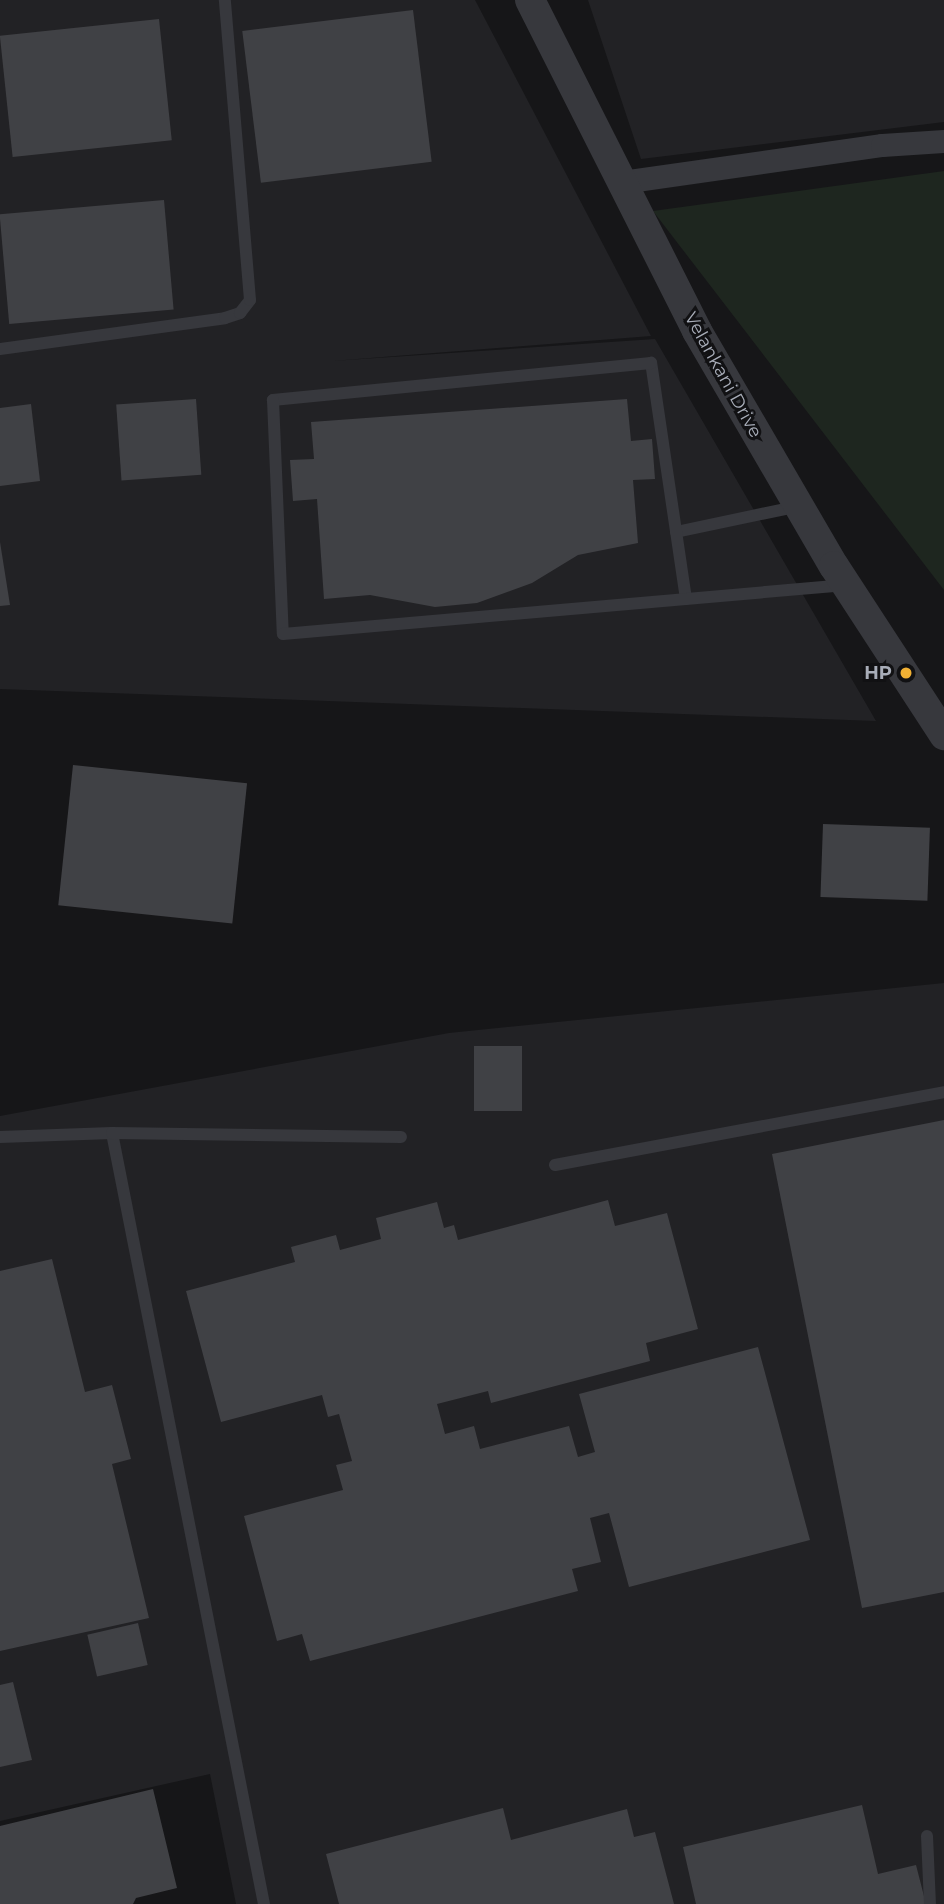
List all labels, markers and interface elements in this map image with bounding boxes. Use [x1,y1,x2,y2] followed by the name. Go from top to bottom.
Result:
[680,308,766,442] street label: Velankani Drive
[864,662,892,684] place label: HP
[898,665,914,681] marker: HP

